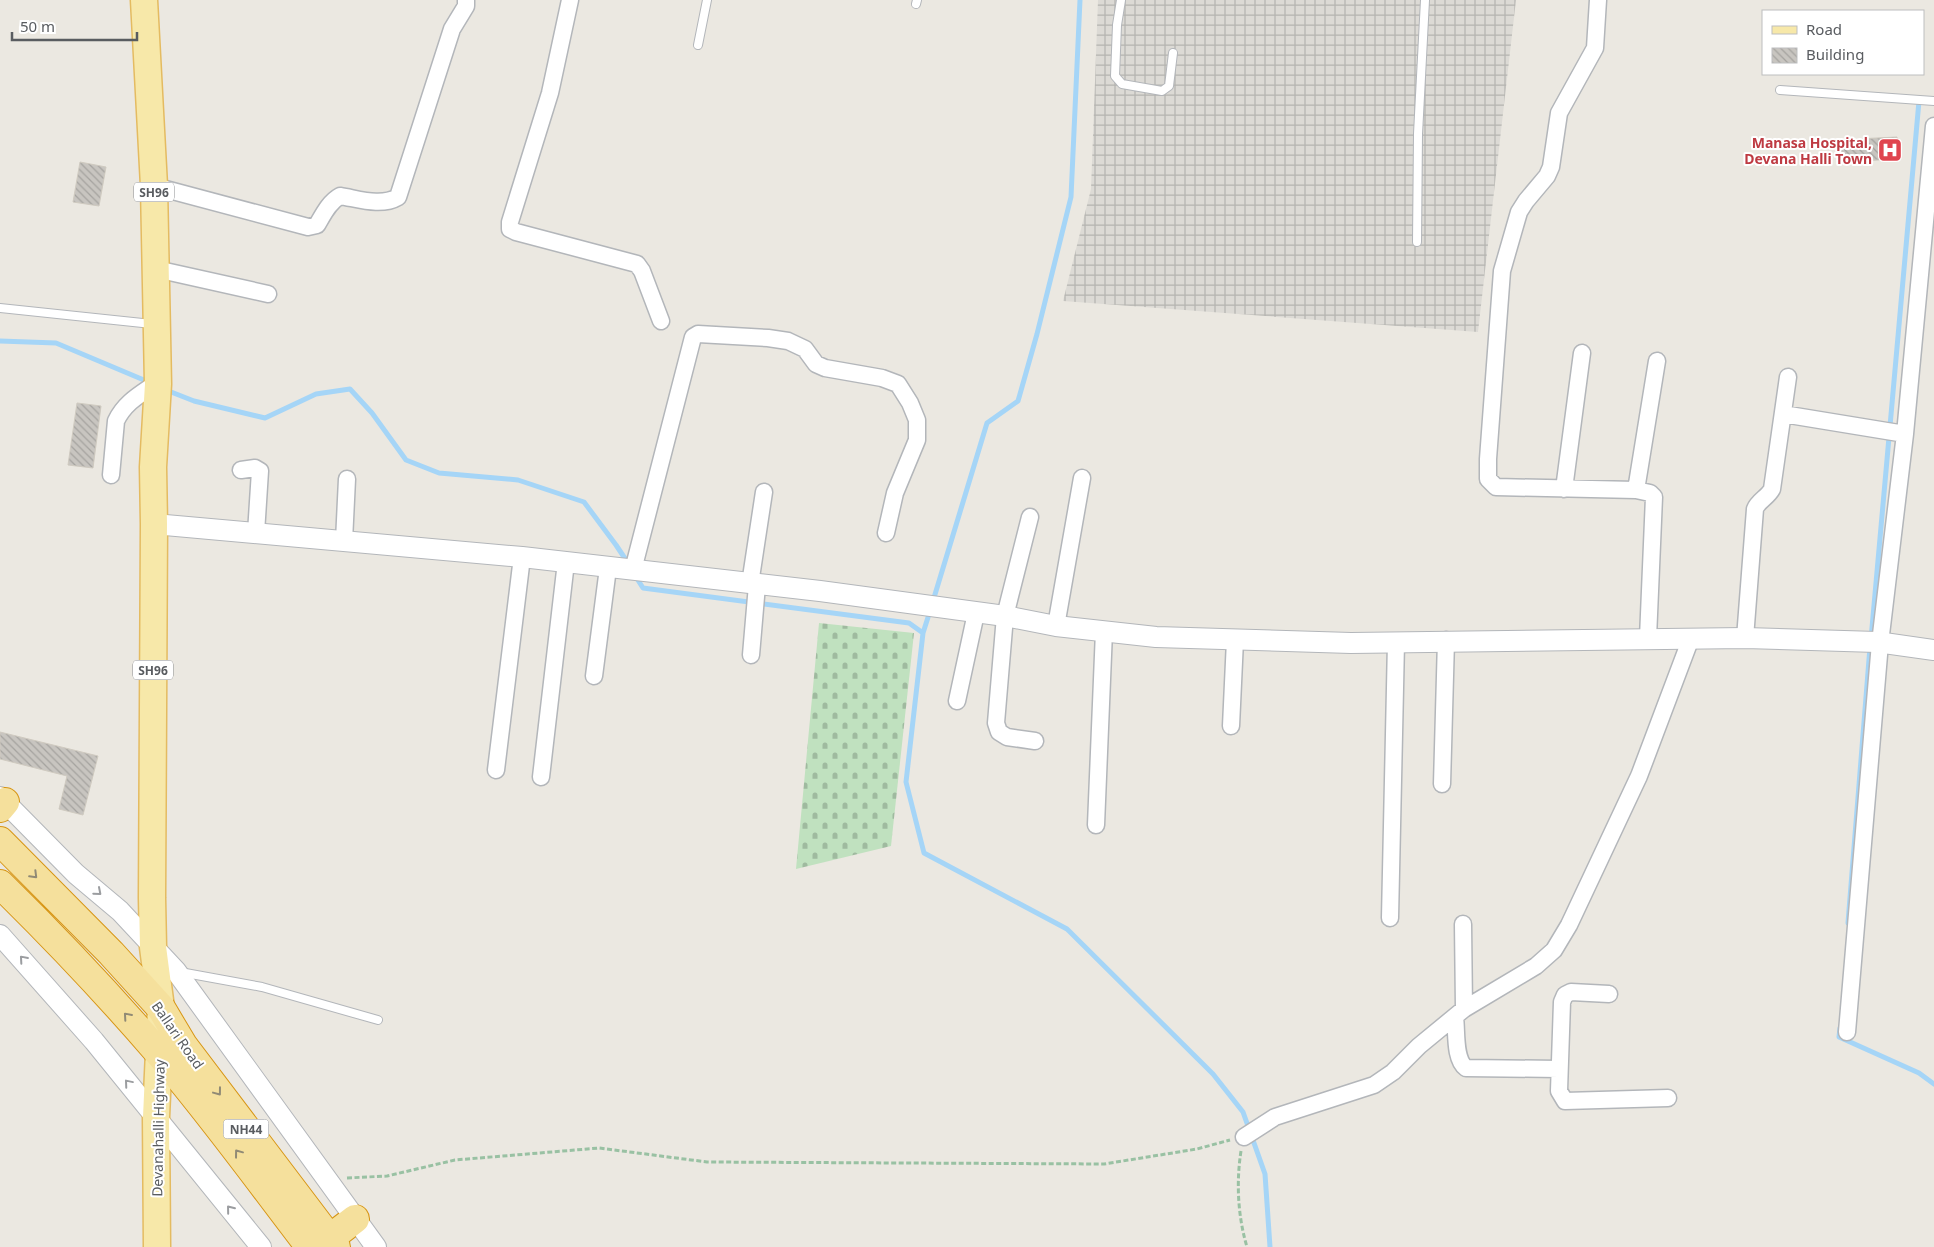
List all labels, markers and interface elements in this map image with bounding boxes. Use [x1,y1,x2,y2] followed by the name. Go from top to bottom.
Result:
[12,10,138,42] scale bar
[1762,10,1924,75] legend
[20,16,55,36] text: 50 m
[1806,19,1842,39] text: Road
[1806,44,1864,64] text: Building
[1744,133,1872,168] place label: Manasa Hospital, Devana Halli Town
[1877,137,1903,163] hospital icon: Manasa Hospital, Devana Halli Town
[134,182,174,202] road number: SH96
[133,660,173,680] road number: SH96
[29,869,38,878] one-way arrow
[92,887,101,896] one-way arrow
[20,956,28,965] one-way arrow
[148,997,208,1073] street label: Ballari Road
[123,1013,132,1022] one-way arrow
[147,1058,169,1197] street label: Devanahalli Highway
[125,1079,134,1088] one-way arrow
[212,1086,221,1096] one-way arrow
[224,1120,268,1138] road number: NH44
[234,1149,243,1158] one-way arrow
[228,1206,236,1215] one-way arrow

